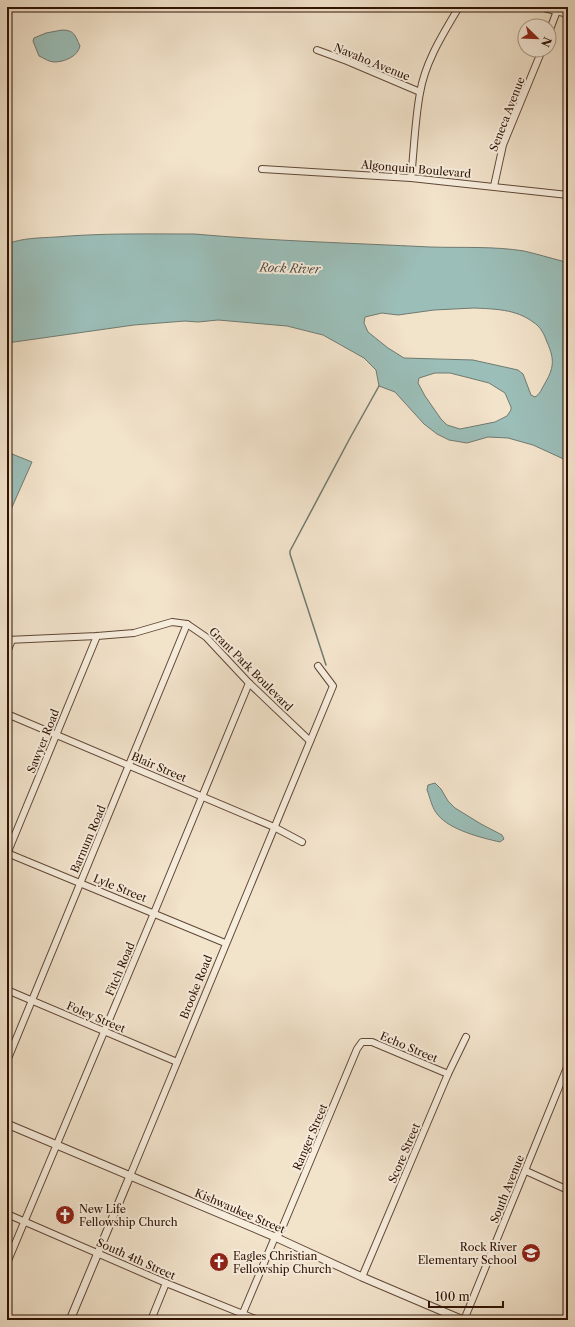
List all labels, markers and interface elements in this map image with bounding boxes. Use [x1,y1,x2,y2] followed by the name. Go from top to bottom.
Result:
[517,18,557,58] north arrow
[538,35,555,49] text: N
[332,40,412,84] street label: Navaho Avenue
[486,75,528,153] street label: Seneca Avenue
[359,157,472,181] street label: Algonquin Boulevard
[258,259,322,277] water label: Rock River
[206,624,296,714] street label: Grant Park Boulevard
[24,707,62,775] street label: Sawyer Road
[129,749,189,785] street label: Blair Street
[67,803,109,875] street label: Barnum Road
[91,871,149,905] street label: Lyle Street
[102,940,138,998] street label: Fitch Road
[177,953,215,1021] street label: Brooke Road
[64,998,128,1036] street label: Foley Street
[378,1029,440,1065] street label: Echo Street
[290,1101,330,1172] street label: Ranger Street
[385,1121,423,1185] street label: Score Street
[487,1153,527,1225] street label: South Avenue
[193,1186,287,1236] street label: Kishwaukee Street
[79,1202,178,1229] place label: New Life Fellowship Church
[54,1204,76,1226] church icon: New Life Fellowship Church
[94,1235,178,1283] street label: South 4th Street
[418,1240,518,1267] place label: Rock River Elementary School
[520,1242,542,1264] school or university icon: Rock River Elementary School
[233,1249,332,1276] place label: Eagles Christian Fellowship Church
[208,1251,230,1273] church icon: Eagles Christian Fellowship Church
[429,1283,503,1309] scale bar
[435,1289,470,1304] text: 100 m

